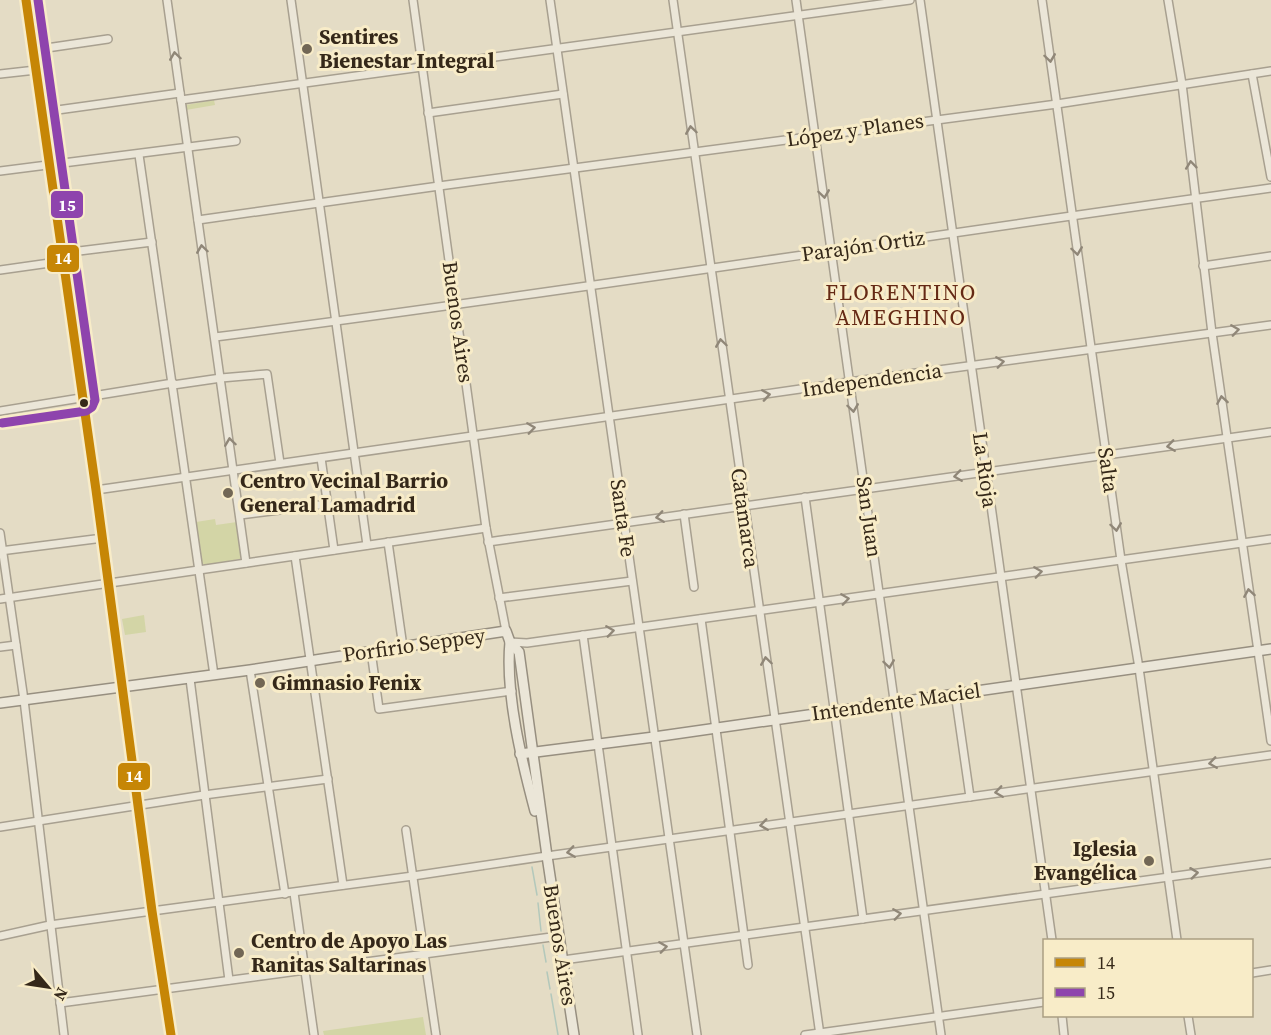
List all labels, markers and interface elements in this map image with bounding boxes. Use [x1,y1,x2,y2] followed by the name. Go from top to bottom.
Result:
[319,22,495,75] place label: Sentires Bienestar Integral
[300,42,314,56] marker: Sentires Bienestar Integral
[169,51,181,61] one-way arrow
[1044,53,1056,63] one-way arrow
[784,106,926,153] street label: López y Planes
[685,125,698,134] one-way arrow
[1185,161,1198,170] one-way arrow
[50,190,84,219] line badge: 15
[817,190,829,199] one-way arrow
[58,194,76,216] text: 15
[799,222,927,268] street label: Parajón Ortiz
[46,244,80,273] line badge: 14
[197,244,209,254] one-way arrow
[1071,246,1083,256] one-way arrow
[54,247,72,269] text: 14
[436,259,481,385] street label: Buenos Aires
[825,277,977,332] district label: FLORENTINO AMEGHINO
[1231,324,1240,336] one-way arrow
[715,339,727,348] one-way arrow
[800,355,944,404] street label: Independencia
[996,356,1005,368] one-way arrow
[761,389,770,401] one-way arrow
[1217,396,1229,405] one-way arrow
[78,397,90,409] unlabelled marker
[846,404,858,413] one-way arrow
[526,423,536,435] one-way arrow
[966,430,1005,510] street label: La Rioja
[225,438,237,447] one-way arrow
[1167,439,1176,452] one-way arrow
[1091,446,1126,495] street label: Salta
[240,466,448,519] place label: Centro Vecinal Barrio General Lamadrid
[724,466,767,570] street label: Catamarca
[953,469,962,481] one-way arrow
[849,474,890,560] street label: San Juan
[604,477,643,559] street label: Santa Fe
[221,486,235,500] marker: Centro Vecinal Barrio General Lamadrid
[656,511,665,523] one-way arrow
[1110,523,1122,532] one-way arrow
[1033,566,1042,578] one-way arrow
[1244,589,1256,598] one-way arrow
[840,593,849,605] one-way arrow
[341,620,487,669] street label: Porfirio Seppey
[605,626,615,638] one-way arrow
[760,657,772,666] one-way arrow
[883,659,895,668] one-way arrow
[272,668,422,697] place label: Gimnasio Fenix
[809,675,983,728] street label: Intendente Maciel
[253,676,267,690] marker: Gimnasio Fenix
[1208,756,1218,768] one-way arrow
[117,762,151,791] line badge: 14
[125,765,143,787] text: 14
[995,786,1004,798] one-way arrow
[760,819,769,831] one-way arrow
[1034,834,1138,887] place label: Iglesia Evangélica
[567,846,576,858] one-way arrow
[1142,854,1156,868] marker: Iglesia Evangélica
[1190,867,1199,879] one-way arrow
[537,882,584,1008] street label: Buenos Aires
[893,908,902,921] one-way arrow
[251,926,448,979] place label: Centro de Apoyo Las Ranitas Saltarinas
[1043,939,1253,1017] legend
[658,942,667,954] one-way arrow
[232,946,246,960] marker: Centro de Apoyo Las Ranitas Saltarinas
[1097,950,1115,975] text: 14
[18,957,78,1017] north arrow
[1097,980,1115,1005] text: 15
[49,984,74,1005] text: N

